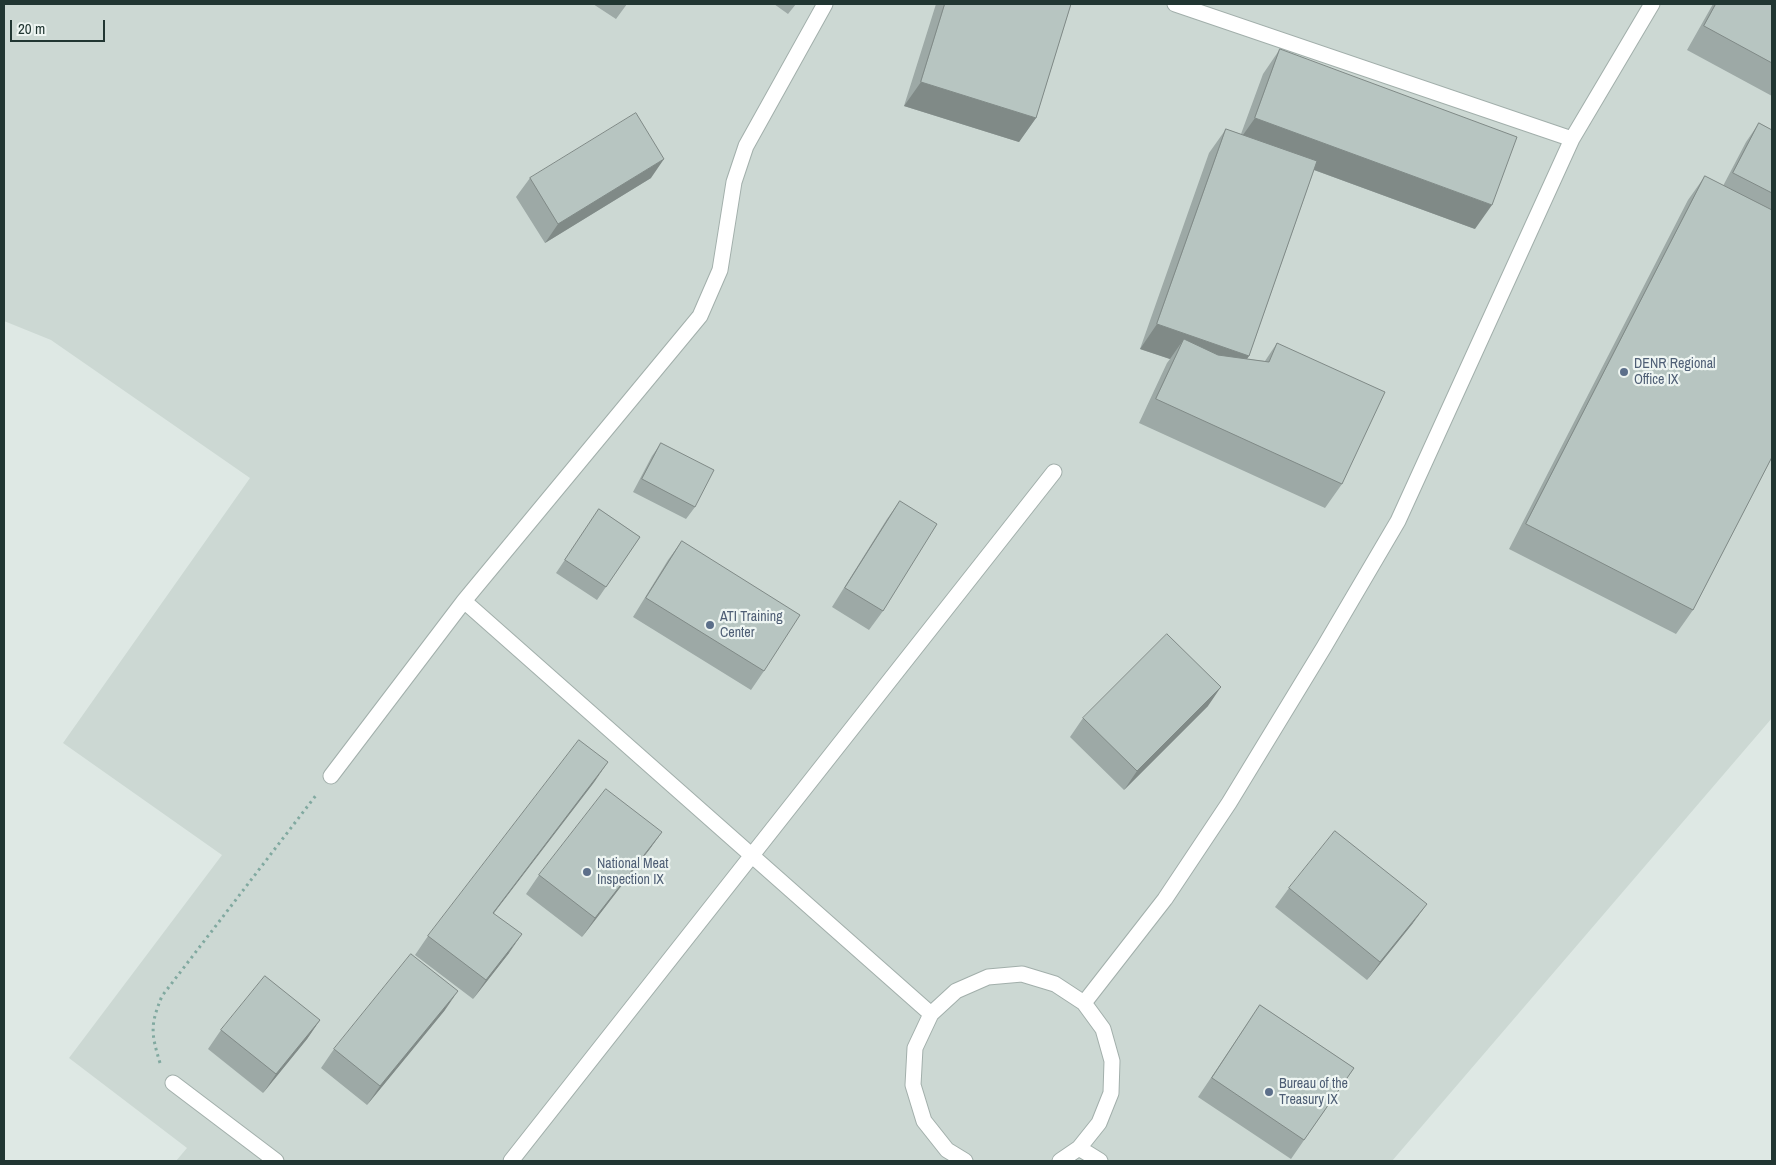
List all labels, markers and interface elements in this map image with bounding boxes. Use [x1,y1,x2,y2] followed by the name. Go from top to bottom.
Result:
[12,10,108,42] scale bar
[18,18,45,39] text: 20 m
[1634,356,1716,388] place label: DENR Regional Office IX
[1618,366,1630,378] marker: DENR Regional Office IX
[720,609,783,642] place label: ATI Training Center
[704,619,716,631] marker: ATI Training Center
[597,856,668,889] place label: National Meat Inspection IX
[581,866,593,878] marker: National Meat Inspection IX
[1279,1076,1348,1108] place label: Bureau of the Treasury IX
[1263,1086,1275,1098] marker: Bureau of the Treasury IX

